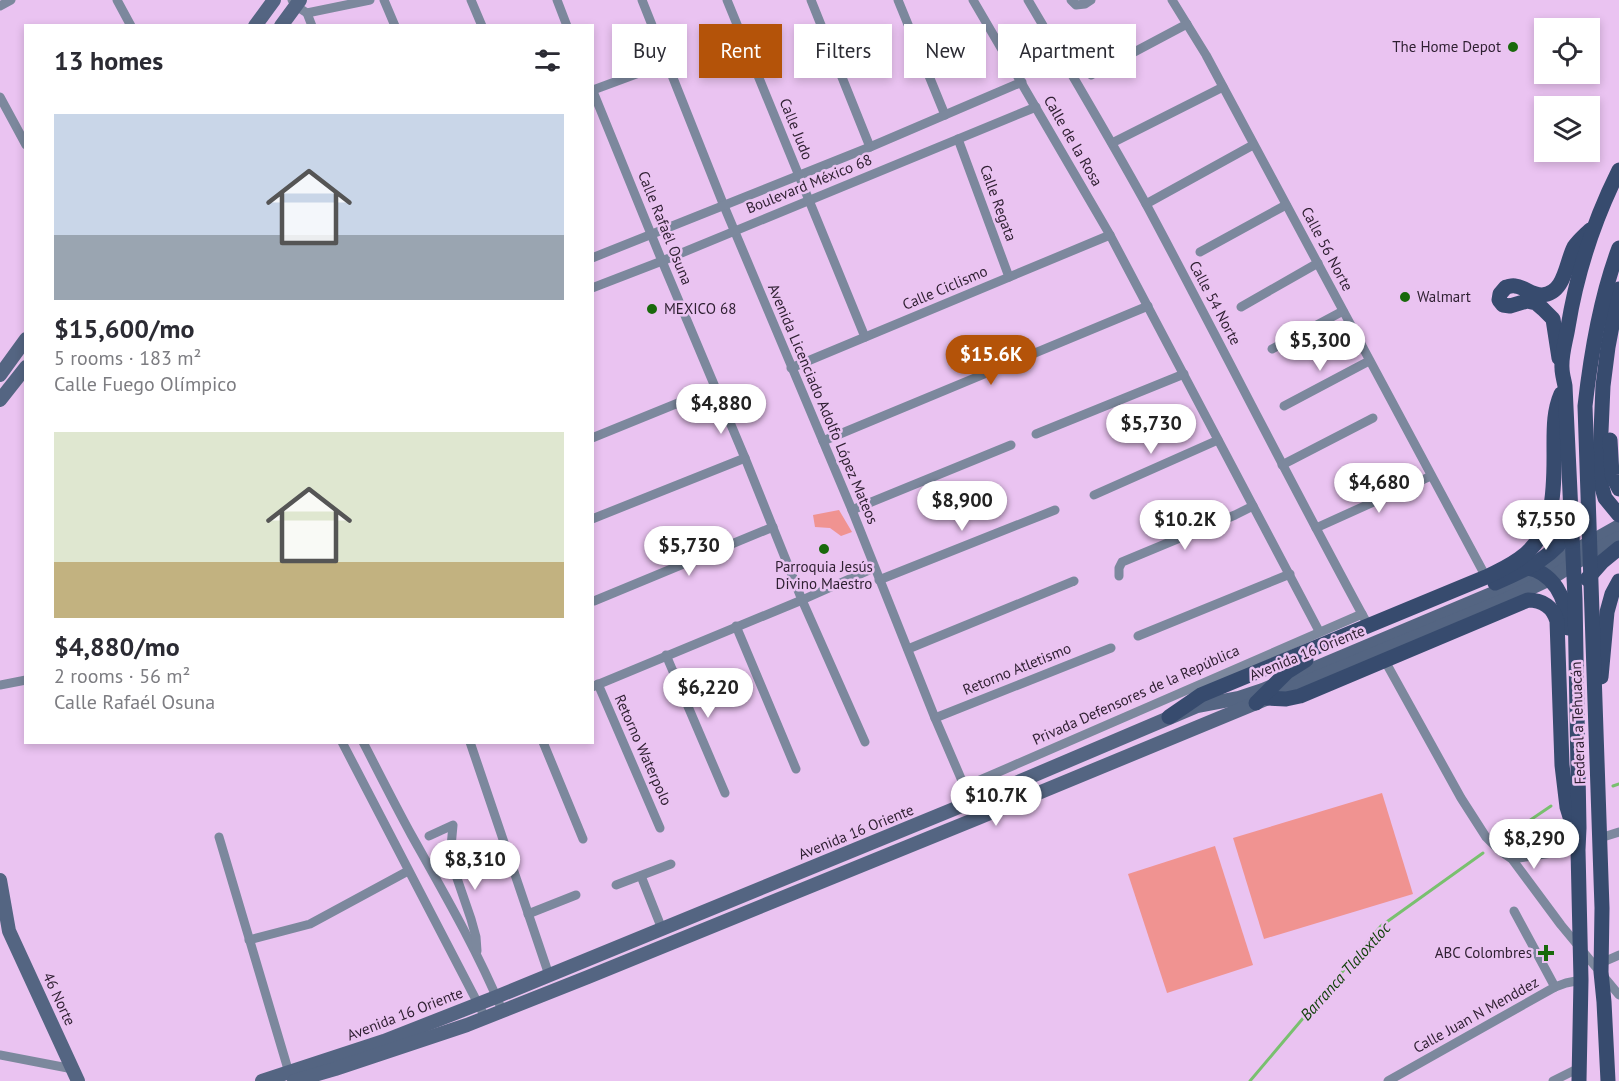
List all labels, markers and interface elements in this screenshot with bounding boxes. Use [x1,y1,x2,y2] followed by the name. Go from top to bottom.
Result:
[1534,18,1600,162] map controls
[1534,18,1600,84] button: locate
[612,24,687,78] chip: Buy
[699,24,782,78] chip: Rent
[794,24,892,78] chip: Filters
[904,24,986,78] chip: New
[998,24,1136,78] chip: Apartment
[1392,37,1501,56] place label: The Home Depot
[1506,40,1520,54] marker: The Home Depot
[54,44,163,77] text: 13 homes
[531,44,564,77] icon: filters
[1040,92,1107,190] street label: Calle de la Rosa
[776,95,817,162] street label: Calle Judo
[1534,96,1600,162] button: layers
[743,150,875,217] street label: Boulevard México 68
[255,153,363,261] icon: home
[976,162,1021,244] street label: Calle Regata
[634,168,697,287] street label: Calle Rafaél Osuna
[1297,203,1358,294] street label: Calle 56 Norte
[1185,257,1246,348] street label: Calle 54 Norte
[899,261,990,314] street label: Calle Ciclismo
[764,281,883,527] street label: Avenida Licenciado Adolfo López Mateos
[1417,287,1471,306] place label: Walmart
[1398,290,1412,304] marker: Walmart
[664,299,736,318] place label: MEXICO 68
[645,302,659,316] marker: MEXICO 68
[54,312,195,345] text: $15,600/mo
[1271,321,1369,372] pin: $5,300
[1289,327,1351,353] text: $5,300
[942,335,1040,386] pin: $15.6K
[960,341,1022,367] text: $15.6K
[54,345,201,371] text: 5 rooms · 183 m²
[54,371,237,397] text: Calle Fuego Olímpico
[672,384,770,435] pin: $4,880
[690,390,752,416] text: $4,880
[1102,404,1200,455] pin: $5,730
[1120,410,1182,436] text: $5,730
[1330,463,1428,514] pin: $4,680
[1348,469,1410,495] text: $4,680
[255,471,363,579] icon: home
[913,481,1011,532] pin: $8,900
[931,487,993,513] text: $8,900
[1136,500,1234,551] pin: $10.2K
[1497,500,1595,551] pin: $7,550
[1154,506,1216,532] text: $10.2K
[1516,506,1576,532] text: $7,550
[640,526,738,577] pin: $5,730
[658,532,720,558] text: $5,730
[817,542,831,556] marker: Parroquia Jesús Divino Maestro
[775,557,873,593] place label: Parroquia Jesús Divino Maestro
[1246,621,1367,684] street label: Avenida 16 Oriente
[54,630,180,663] text: $4,880/mo
[960,638,1074,699] street label: Retorno Atletismo
[1029,640,1242,749] street label: Privada Defensores de la República
[1566,661,1589,785] street label: Federal a Tehuacán
[54,663,190,689] text: 2 rooms · 56 m²
[659,668,757,719] pin: $6,220
[677,674,739,700] text: $6,220
[54,689,215,715] text: Calle Rafaél Osuna
[611,691,676,808] street label: Retorno Waterpolo
[947,776,1045,827] pin: $10.7K
[965,782,1027,808] text: $10.7K
[795,800,916,863] street label: Avenida 16 Oriente
[1485,819,1583,870] pin: $8,290
[1503,825,1565,851] text: $8,290
[426,840,524,891] pin: $8,310
[444,846,506,872] text: $8,310
[1296,918,1395,1024] water label: Barranca Tlaloxtloc
[1435,943,1532,962] place label: ABC Colombres
[1537,944,1555,962] marker: ABC Colombres
[39,969,80,1028] street label: 46 Norte
[1410,972,1542,1057] street label: Calle Juan N Menddez
[344,983,466,1044] street label: Avenida 16 Oriente

